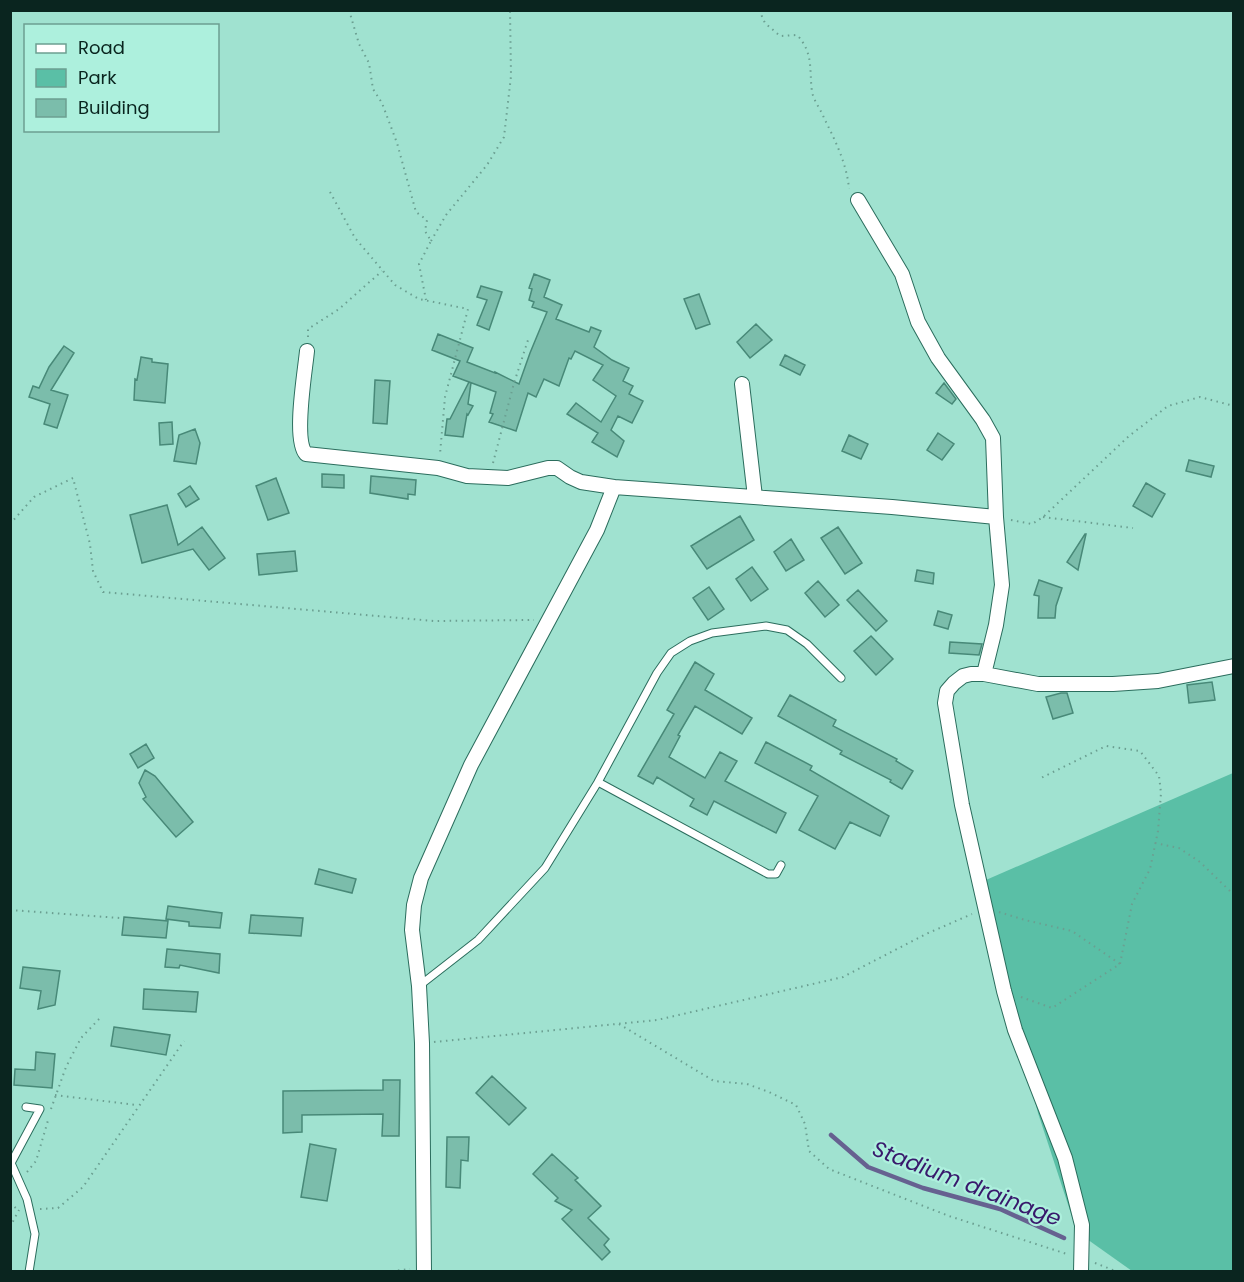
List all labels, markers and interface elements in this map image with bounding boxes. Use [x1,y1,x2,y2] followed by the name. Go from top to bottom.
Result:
[24,24,219,132] legend
[78,35,125,60] text: Road
[78,65,117,90] text: Park
[78,95,150,120] text: Building
[868,1133,1066,1234] water label: Stadium drainage

